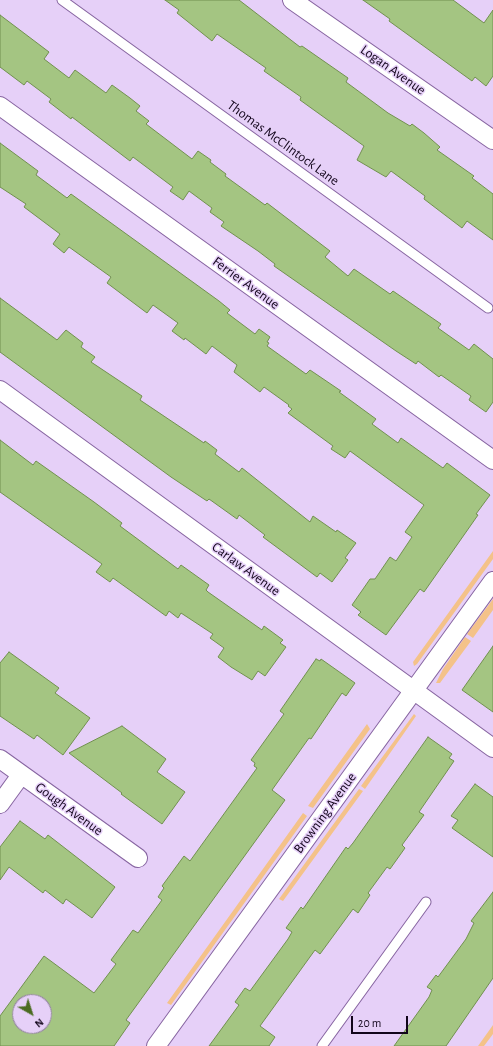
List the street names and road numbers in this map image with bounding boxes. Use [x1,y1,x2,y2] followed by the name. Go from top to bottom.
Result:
[357,41,429,99] street label: Logan Avenue
[224,97,342,189] street label: Thomas McClintock Lane
[209,253,283,313] street label: Ferrier Avenue
[209,539,283,599] street label: Carlaw Avenue
[290,769,360,857] street label: Browning Avenue
[32,779,106,839] street label: Gough Avenue

